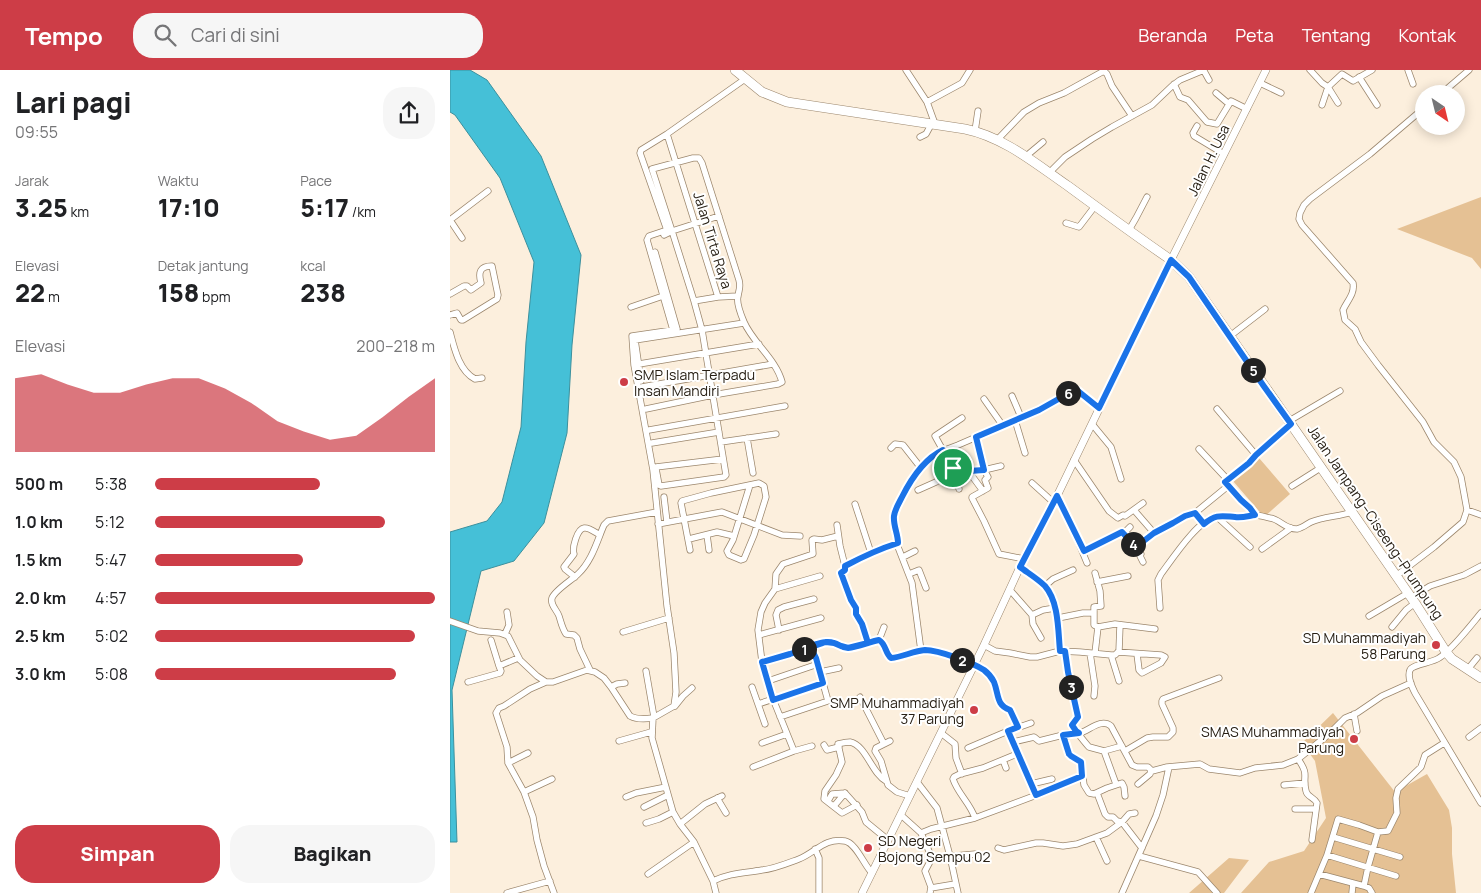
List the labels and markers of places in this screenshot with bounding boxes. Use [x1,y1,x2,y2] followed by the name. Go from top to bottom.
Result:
[1240,358,1266,382] pin: 5
[634,365,755,400] place label: SMP Islam Terpadu Insan Mandiri
[618,376,630,388] marker: SMP Islam Terpadu Insan Mandiri
[1056,380,1080,406] pin: 6
[932,447,974,489] pin
[1120,532,1146,556] pin: 4
[1303,628,1426,663] place label: SD Muhammadiyah 58 Parung
[792,636,816,662] pin: 1
[1430,639,1442,651] marker: SD Muhammadiyah 58 Parung
[950,648,974,672] pin: 2
[1058,674,1084,700] pin: 3
[830,693,964,728] place label: SMP Muhammadiyah 37 Parung
[968,704,980,716] marker: SMP Muhammadiyah 37 Parung
[1201,722,1344,757] place label: SMAS Muhammadiyah Parung
[1348,733,1360,745] marker: SMAS Muhammadiyah Parung
[878,831,990,866] place label: SD Negeri Bojong Sempu 02
[862,842,874,854] marker: SD Negeri Bojong Sempu 02

